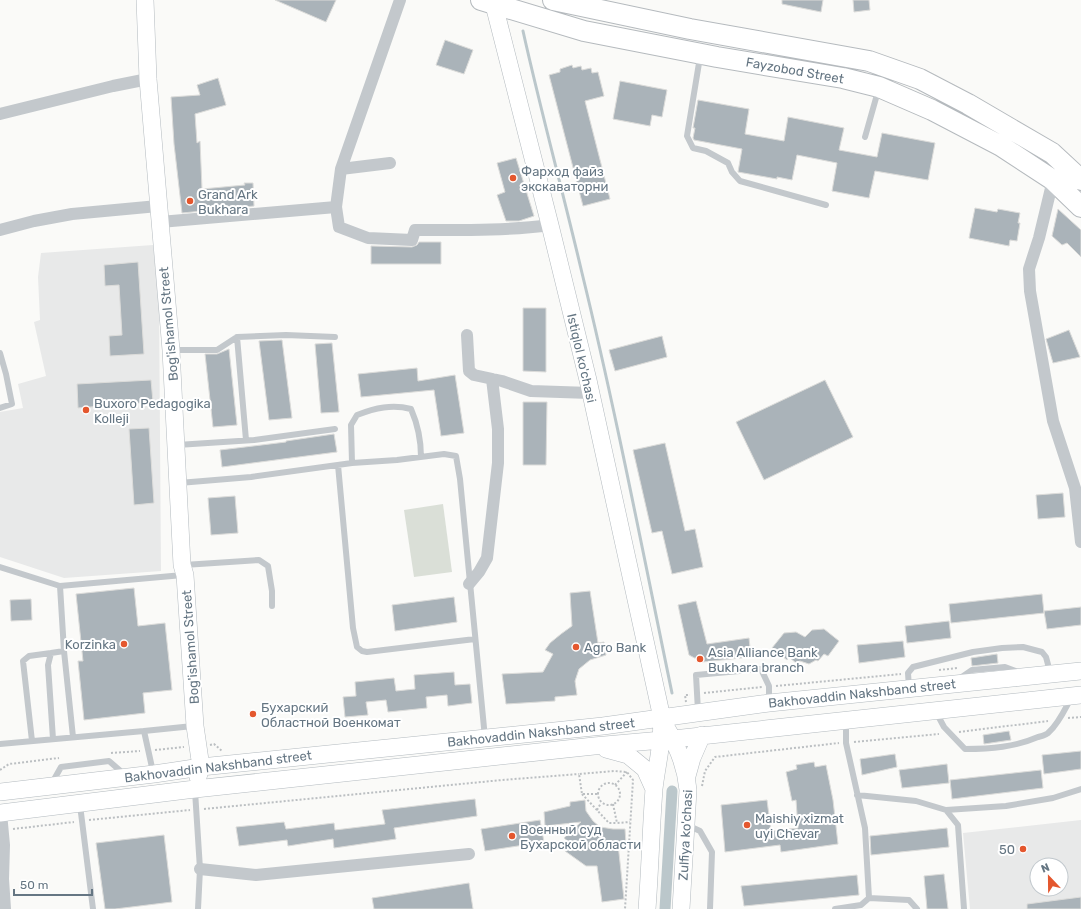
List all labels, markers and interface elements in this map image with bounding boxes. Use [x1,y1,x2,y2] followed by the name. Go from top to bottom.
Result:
[745,55,845,86] street label: Fayzobod Street
[521,164,608,194] place label: Фарход файз экскаваторни
[508,173,518,183] marker: Фарход файз экскаваторни
[198,187,258,217] place label: Grand Ark Bukhara
[185,196,195,206] marker: Grand Ark Bukhara
[156,266,182,382] street label: Bog'ishamol Street
[564,312,599,404] street label: Istiqlol ko'chasi
[94,396,211,426] place label: Buxoro Pedagogika Kolleji
[81,405,91,415] marker: Buxoro Pedagogika Kolleji
[179,589,203,705] street label: Bog'ishamol Street
[65,637,116,652] place label: Korzinka
[119,639,129,649] marker: Korzinka
[584,640,647,656] place label: Agro Bank
[571,642,581,652] marker: Agro Bank
[708,645,818,675] place label: Asia Alliance Bank Bukhara branch
[695,654,705,664] marker: Asia Alliance Bank Bukhara branch
[767,676,957,711] street label: Bakhovaddin Nakshband street
[261,700,401,730] place label: Бухарский Областной Военкомат
[248,709,258,719] marker: Бухарский Областной Военкомат
[446,715,636,750] street label: Bakhovaddin Nakshband street
[124,748,313,785] street label: Bakhovaddin Nakshband street
[676,789,695,881] street label: Zulfiya ko'chasi
[755,811,844,841] place label: Maishiy xizmat uyi Chevar
[742,820,752,830] marker: Maishiy xizmat uyi Chevar
[520,822,641,852] place label: Военный суд Бухарской области
[507,831,517,841] marker: Военный суд Бухарской области
[999,842,1015,857] place label: 50
[1018,844,1028,854] marker: 50
[1029,857,1069,897] north arrow
[1039,861,1052,876] text: N
[14,871,92,897] scale bar
[20,878,48,892] text: 50 m

